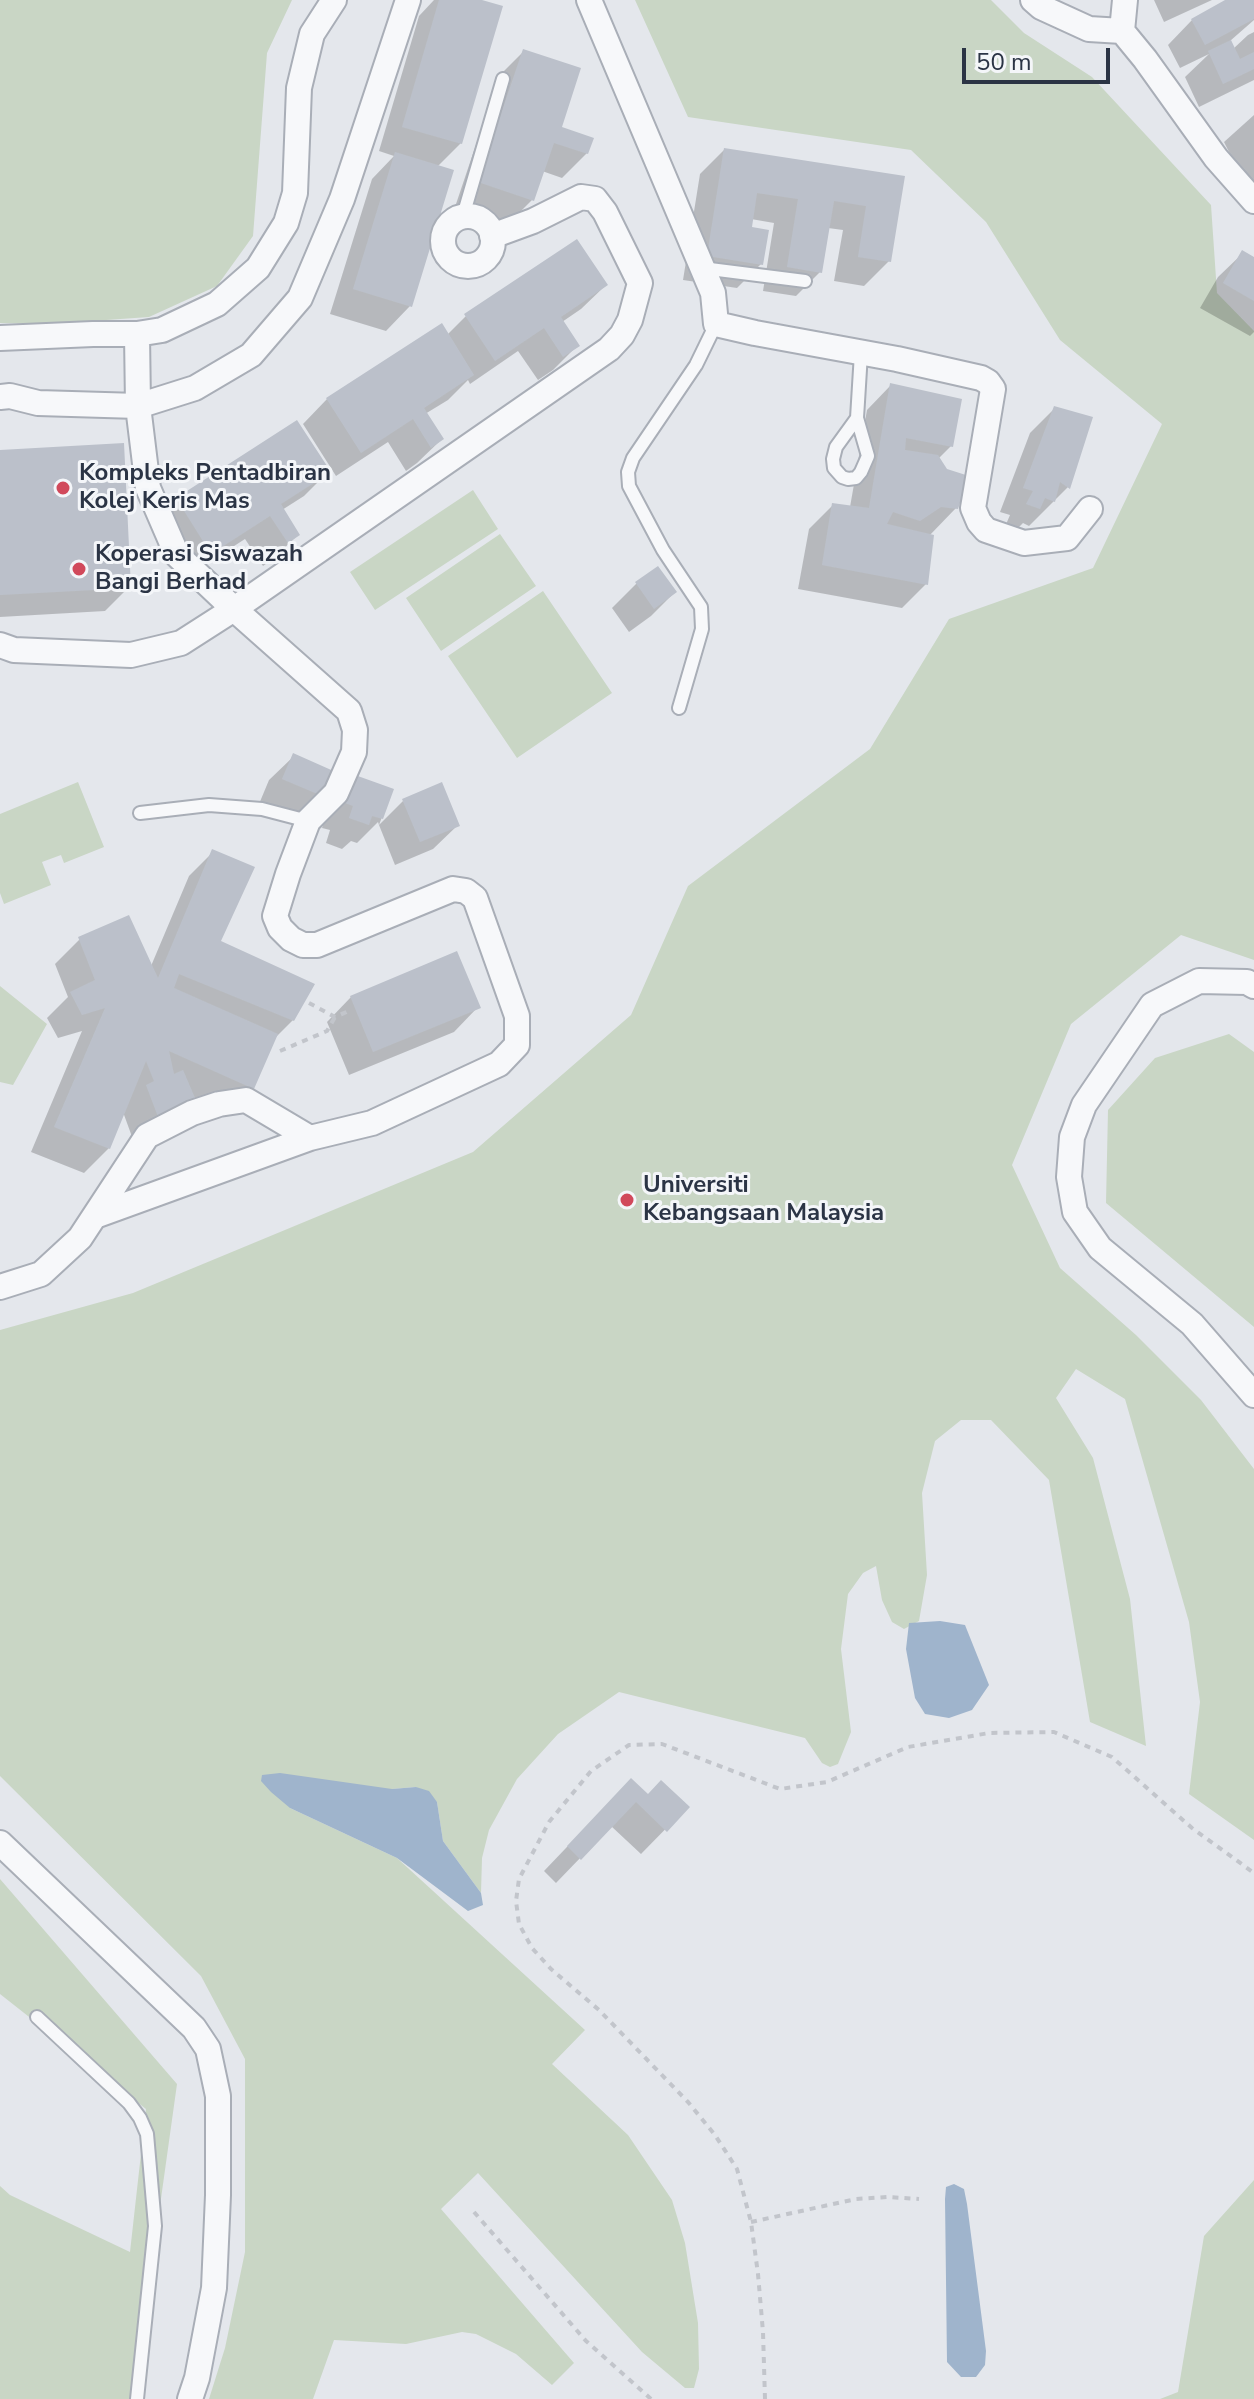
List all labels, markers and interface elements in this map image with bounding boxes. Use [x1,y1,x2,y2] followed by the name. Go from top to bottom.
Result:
[966,32,1114,82] scale bar
[976,46,1032,78] text: 50 m
[79,460,331,516] place label: Kompleks Pentadbiran Kolej Keris Mas
[54,479,72,497] marker: Kompleks Pentadbiran Kolej Keris Mas
[95,541,303,597] place label: Koperasi Siswazah Bangi Berhad
[70,560,88,578] marker: Koperasi Siswazah Bangi Berhad
[643,1172,884,1228] place label: Universiti Kebangsaan Malaysia
[618,1191,636,1209] marker: Universiti Kebangsaan Malaysia

